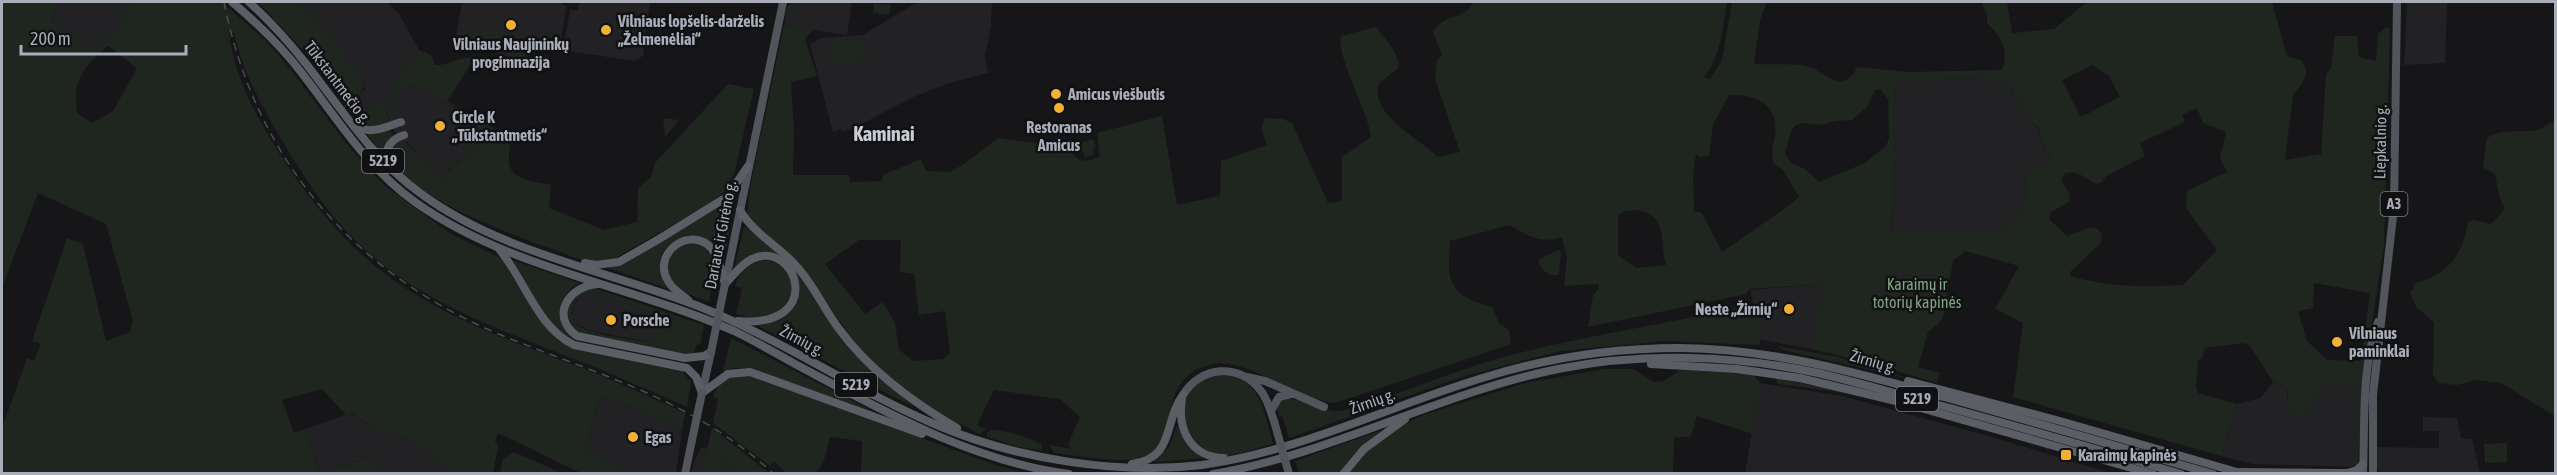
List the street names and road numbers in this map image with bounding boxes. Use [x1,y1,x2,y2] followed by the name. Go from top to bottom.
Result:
[300,37,375,128] street label: Tūkstantmečio g.
[2370,105,2391,179] street label: Liepkalnio g.
[362,149,404,173] road number: 5219
[701,179,740,291] street label: Dariaus ir Girėno g.
[2380,192,2408,216] road number: A3
[777,321,827,360] street label: Žirnių g.
[1848,346,1898,377] street label: Žirnių g.
[835,373,877,397] road number: 5219
[1347,385,1397,418] street label: Žirnių g.
[1896,387,1938,411] road number: 5219

